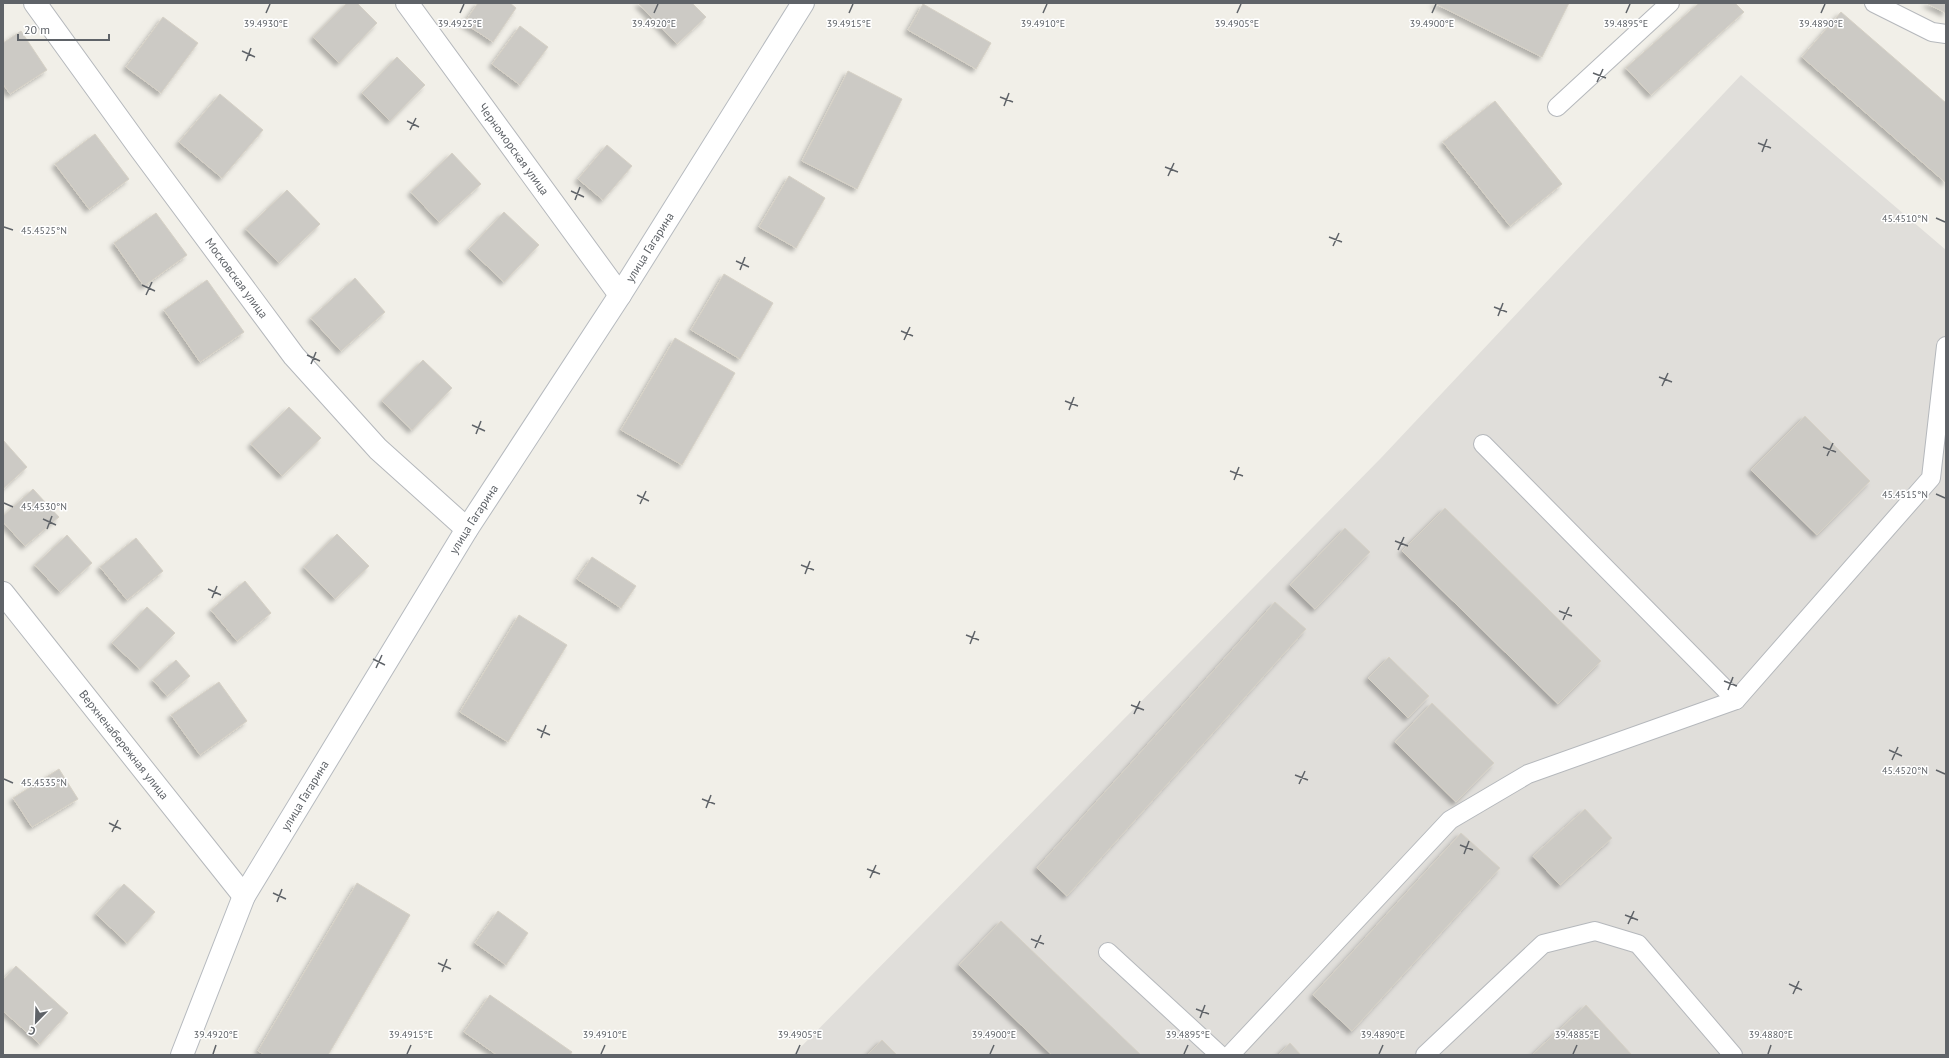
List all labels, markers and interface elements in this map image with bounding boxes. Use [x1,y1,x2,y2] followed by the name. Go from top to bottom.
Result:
[18,16,109,42] scale bar
[244,17,288,30] text: 39.4930°E
[438,17,482,30] text: 39.4925°E
[632,17,676,30] text: 39.4920°E
[827,17,871,30] text: 39.4915°E
[1021,17,1065,30] text: 39.4910°E
[1215,17,1259,30] text: 39.4905°E
[1410,17,1454,30] text: 39.4900°E
[1604,17,1648,30] text: 39.4895°E
[1799,17,1843,30] text: 39.4890°E
[24,22,50,37] text: 20 m
[476,100,553,198] street label: Черноморская улица
[622,209,677,285] street label: улица Гагарина
[1882,212,1928,225] text: 45.4510°N
[21,224,67,237] text: 45.4525°N
[202,235,271,321] street label: Московская улица
[446,481,501,556] street label: улица Гагарина
[1882,488,1928,501] text: 45.4515°N
[21,500,67,513] text: 45.4530°N
[76,687,172,802] street label: Верхненабережная улица
[277,758,332,833] street label: улица Гагарина
[1882,764,1928,777] text: 45.4520°N
[21,776,67,789] text: 45.4535°N
[16,1002,56,1042] north arrow
[27,1024,38,1039] text: С
[194,1028,238,1041] text: 39.4920°E
[389,1028,433,1041] text: 39.4915°E
[583,1028,627,1041] text: 39.4910°E
[778,1028,822,1041] text: 39.4905°E
[972,1028,1016,1041] text: 39.4900°E
[1166,1028,1210,1041] text: 39.4895°E
[1361,1028,1405,1041] text: 39.4890°E
[1555,1028,1599,1041] text: 39.4885°E
[1749,1028,1793,1041] text: 39.4880°E

